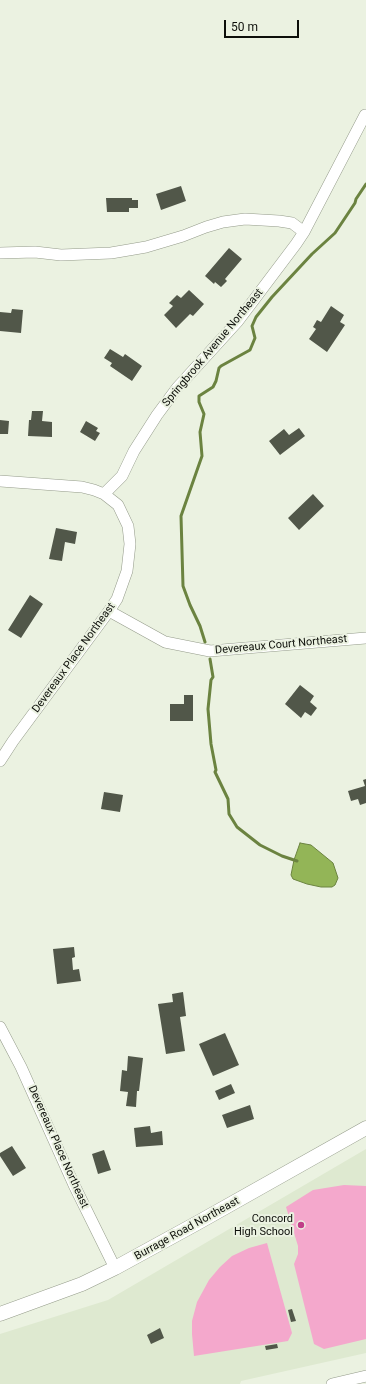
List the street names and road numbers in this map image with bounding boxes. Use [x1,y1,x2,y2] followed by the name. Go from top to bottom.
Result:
[160,286,266,410] street label: Springbrook Avenue Northeast
[30,601,118,715] street label: Devereaux Place Northeast
[214,633,348,657] street label: Devereaux Court Northeast
[25,1084,91,1210] street label: Devereaux Place Northeast
[132,1195,242,1263] street label: Burrage Road Northeast

